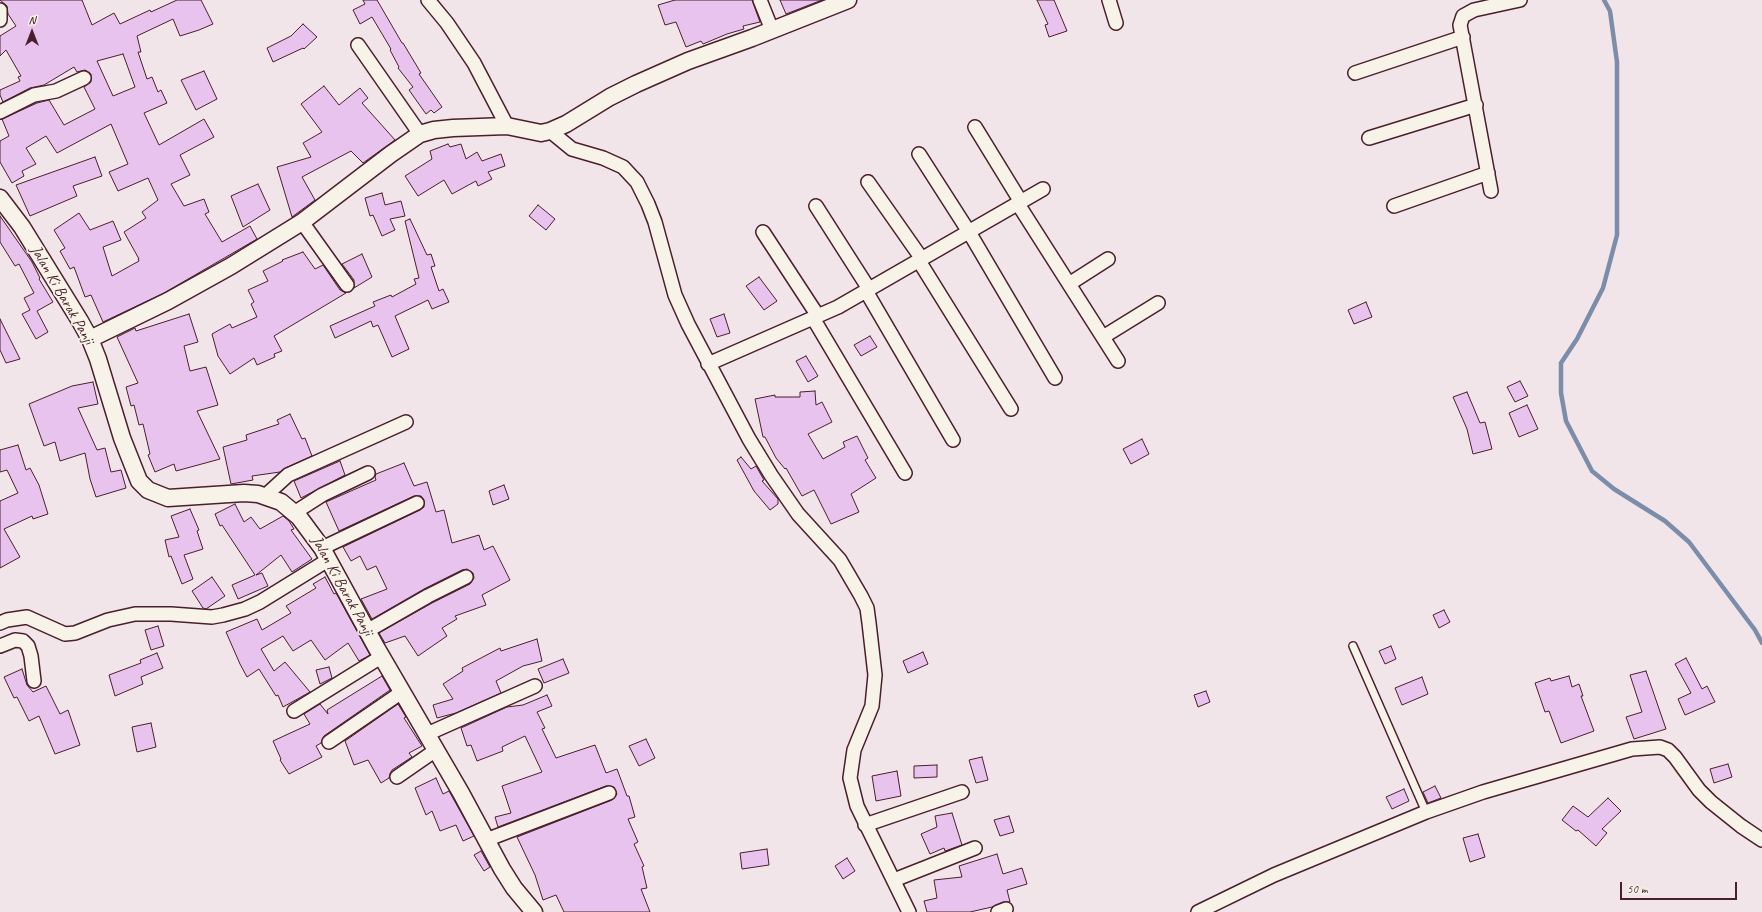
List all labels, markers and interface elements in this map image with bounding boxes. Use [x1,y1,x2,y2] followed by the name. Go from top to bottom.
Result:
[12,12,52,52] north arrow
[29,13,35,27] text: N
[26,242,98,348] street label: Jalan Ki Barak Panji
[307,533,377,639] street label: Jalan Ki Barak Panji
[1622,874,1739,900] scale bar
[1627,881,1647,897] text: 50 m

